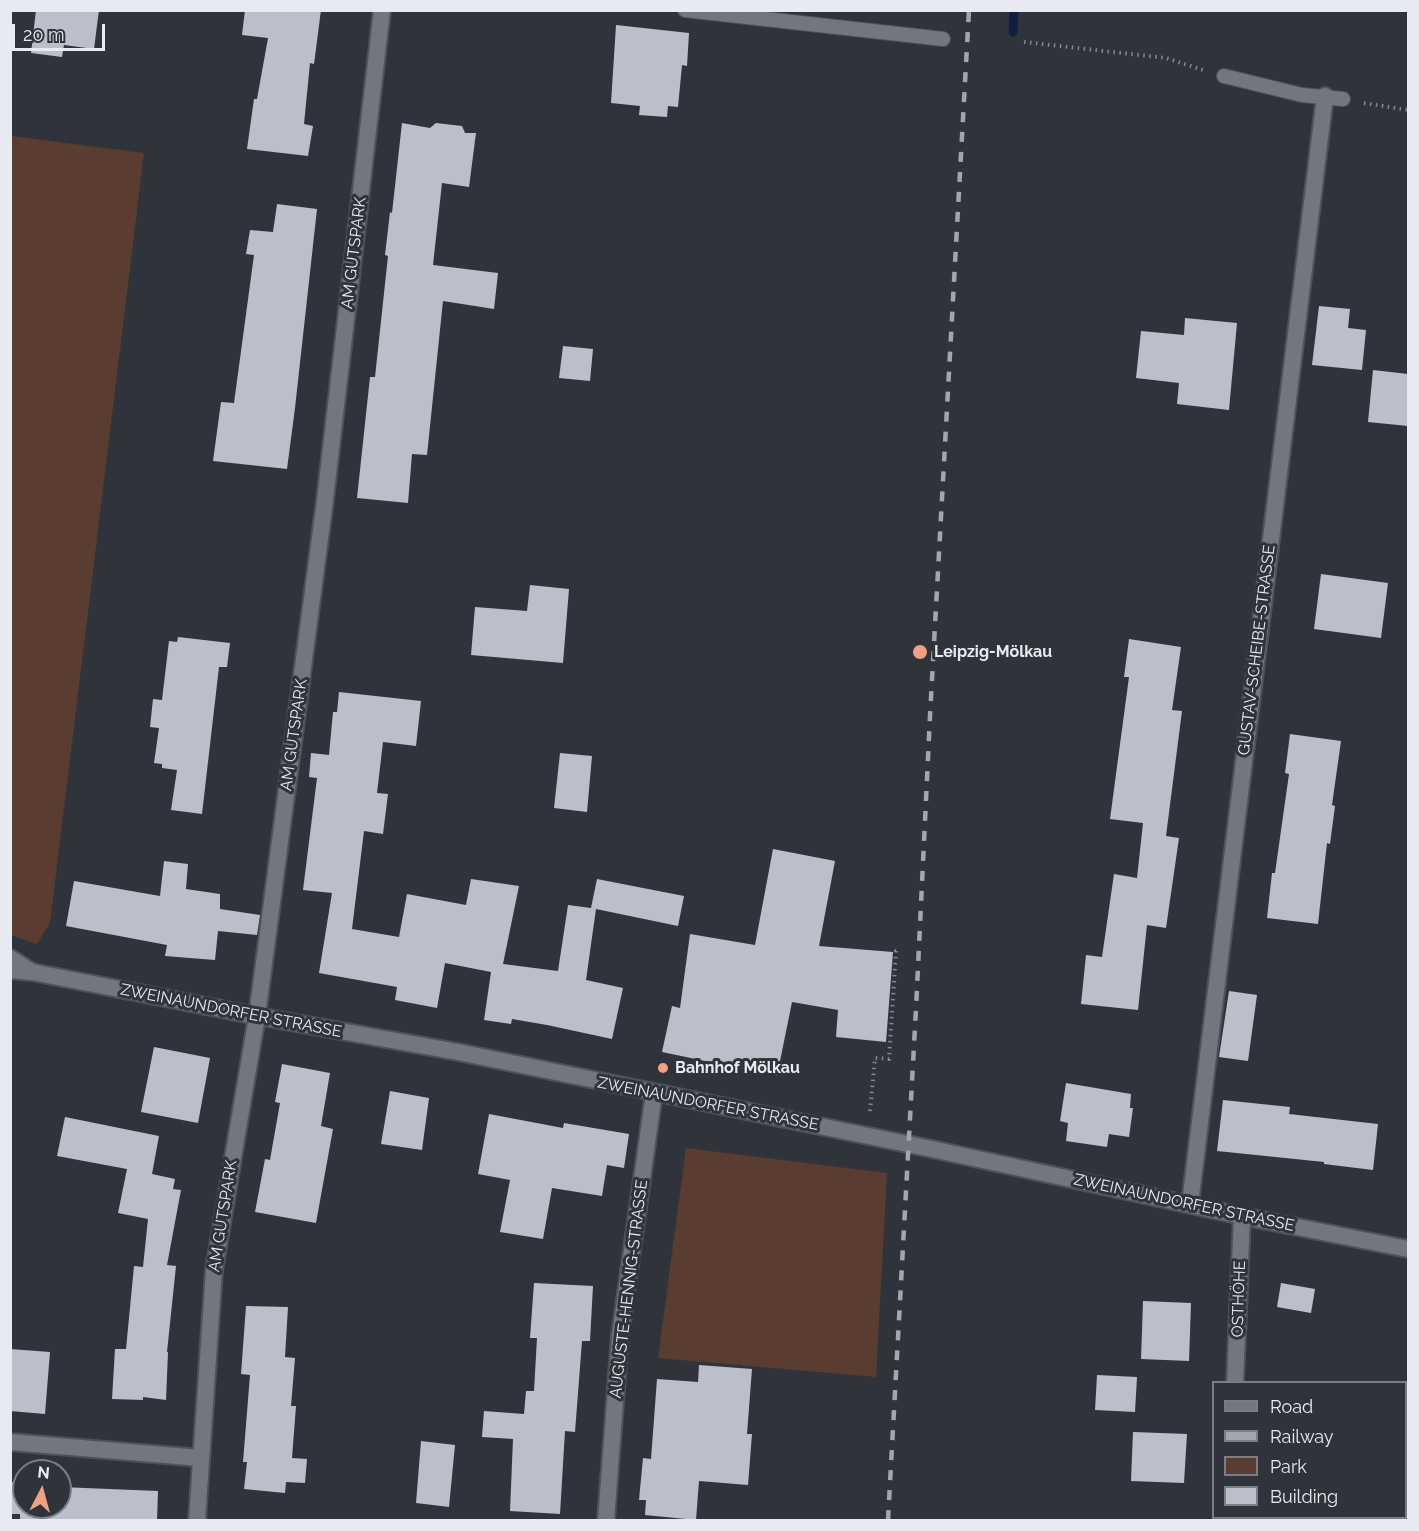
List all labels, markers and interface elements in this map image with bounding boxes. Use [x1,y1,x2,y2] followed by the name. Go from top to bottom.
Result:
[15,12,108,50] scale bar
[23,24,65,45] text: 20 m
[338,196,370,310] street label: AM GUTSPARK
[1235,544,1279,756] street label: GUSTAV-SCHEIBE-STRASSE
[934,642,1052,662] place label: Leipzig-Mölkau
[911,643,929,661] marker: Leipzig-Mölkau
[277,678,311,792] street label: AM GUTSPARK
[119,980,343,1042] street label: ZWEINAUNDORFER STRASSE
[675,1058,800,1078] place label: Bahnhof Mölkau
[656,1061,670,1075] marker: Bahnhof Mölkau
[596,1073,820,1135] street label: ZWEINAUNDORFER STRASSE
[205,1159,241,1273] street label: AM GUTSPARK
[1072,1170,1296,1236] street label: ZWEINAUNDORFER STRASSE
[606,1179,652,1399] street label: AUGUSTE-HENNIG-STRASSE
[1228,1260,1250,1338] street label: OSTHÖHE
[1212,1381,1407,1519] legend
[1270,1396,1313,1417] text: Road
[1270,1426,1334,1447] text: Railway
[1270,1456,1307,1477] text: Park
[12,1459,72,1519] north arrow
[37,1463,51,1483] text: N
[1270,1486,1338,1507] text: Building

